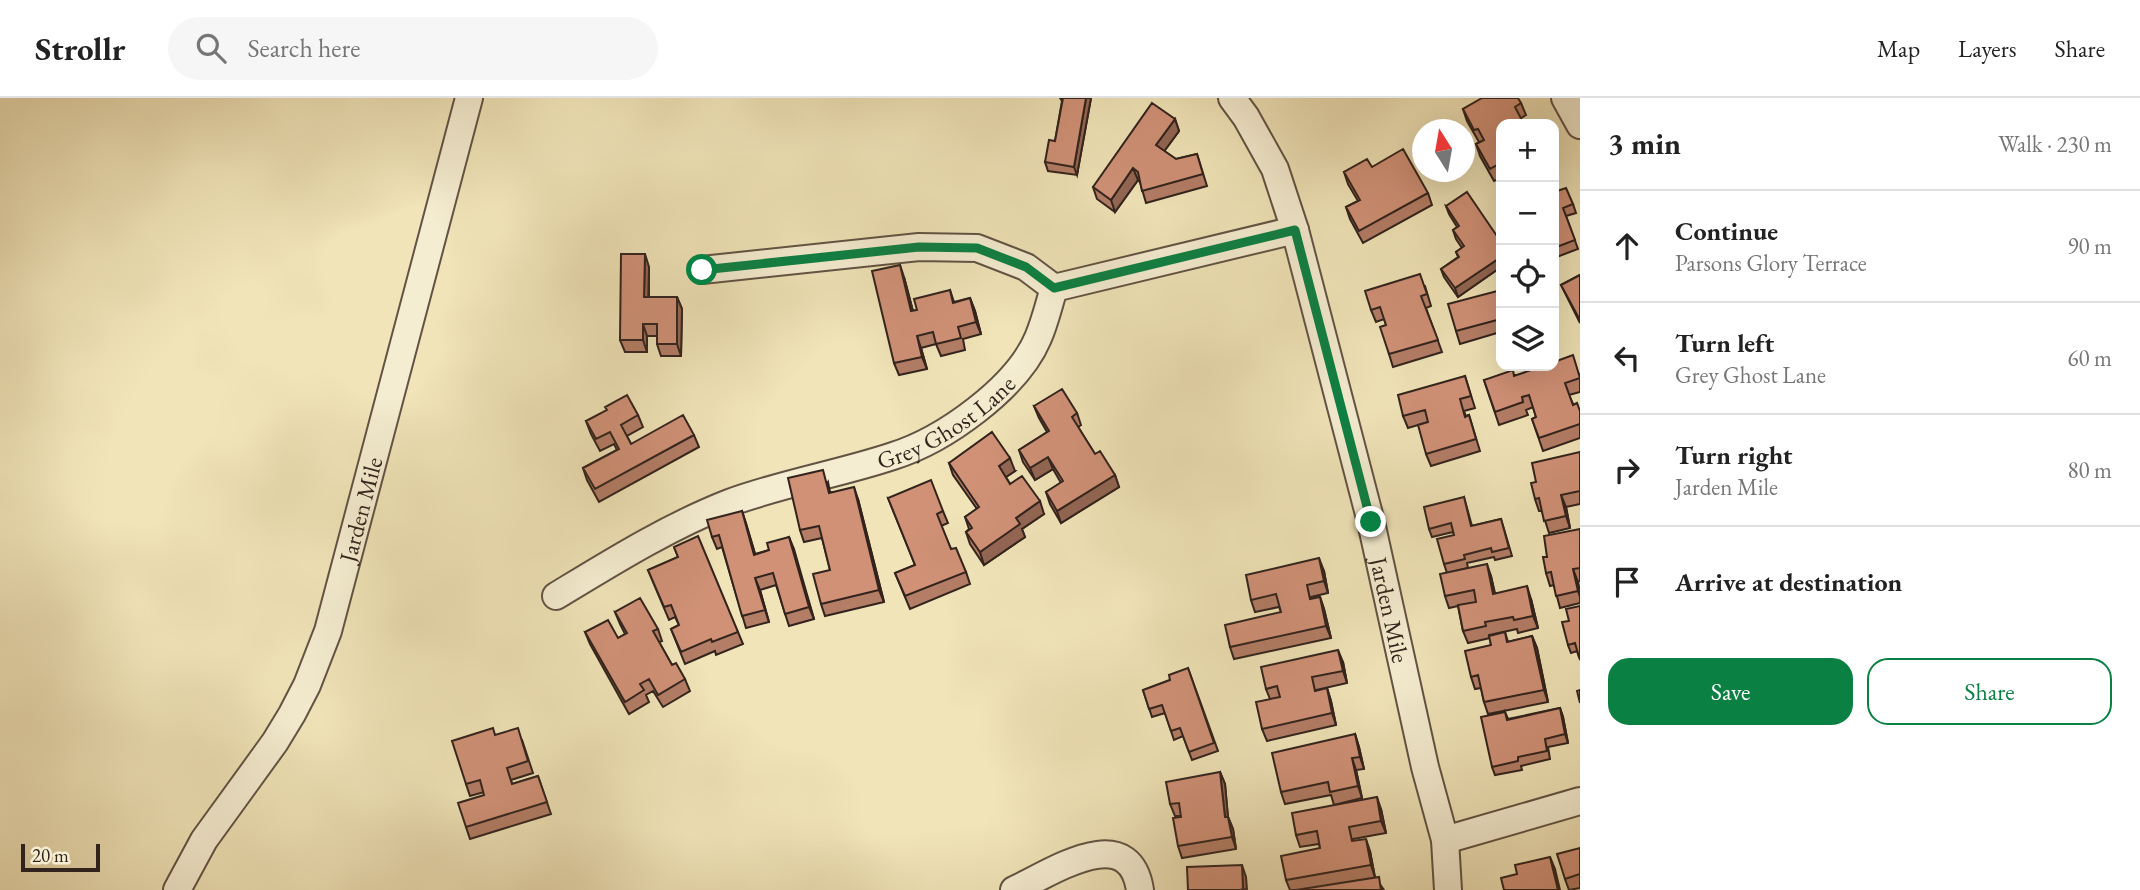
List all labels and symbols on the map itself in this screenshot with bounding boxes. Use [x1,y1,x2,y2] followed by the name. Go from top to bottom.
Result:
[1412,119,1475,182] north arrow
[686,254,717,285] route start
[873,368,1022,476] street label: Grey Ghost Lane
[331,453,389,567] street label: Jarden Mile
[1355,506,1386,537] route end
[1363,552,1417,666] street label: Jarden Mile
[21,841,100,873] scale bar

